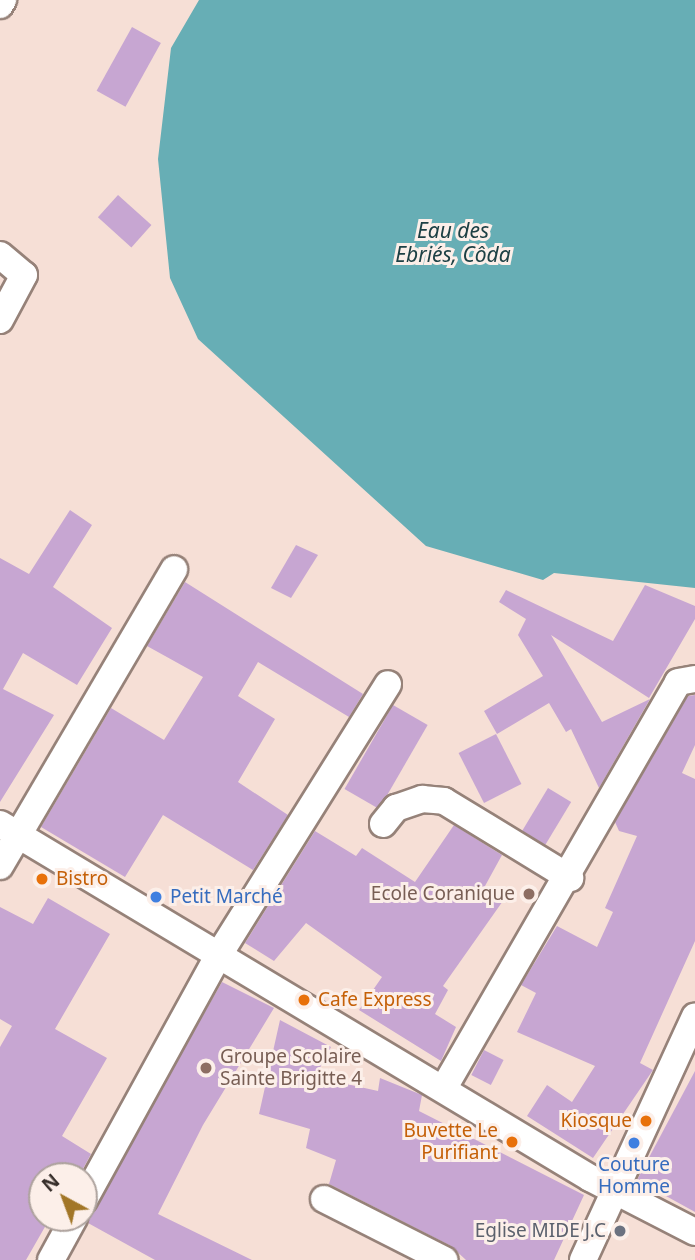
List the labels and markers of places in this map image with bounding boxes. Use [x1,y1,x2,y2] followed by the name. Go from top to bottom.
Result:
[56,868,108,890] place label: Bistro
[34,871,50,887] marker: Bistro
[371,883,515,905] place label: Ecole Coranique
[170,886,283,908] place label: Petit Marché
[521,886,537,902] marker: Ecole Coranique
[148,889,164,905] marker: Petit Marché
[318,989,432,1011] place label: Cafe Express
[296,992,312,1008] marker: Cafe Express
[220,1046,362,1090] place label: Groupe Scolaire Sainte Brigitte 4
[198,1060,214,1076] marker: Groupe Scolaire Sainte Brigitte 4
[561,1110,632,1132] place label: Kiosque
[638,1113,654,1129] marker: Kiosque
[403,1120,498,1164] place label: Buvette Le Purifiant
[504,1134,520,1150] marker: Buvette Le Purifiant
[626,1135,642,1151] marker: Couture Homme
[598,1154,670,1198] place label: Couture Homme
[475,1220,606,1242] place label: Eglise MIDE J.C
[612,1223,628,1239] marker: Eglise MIDE J.C

